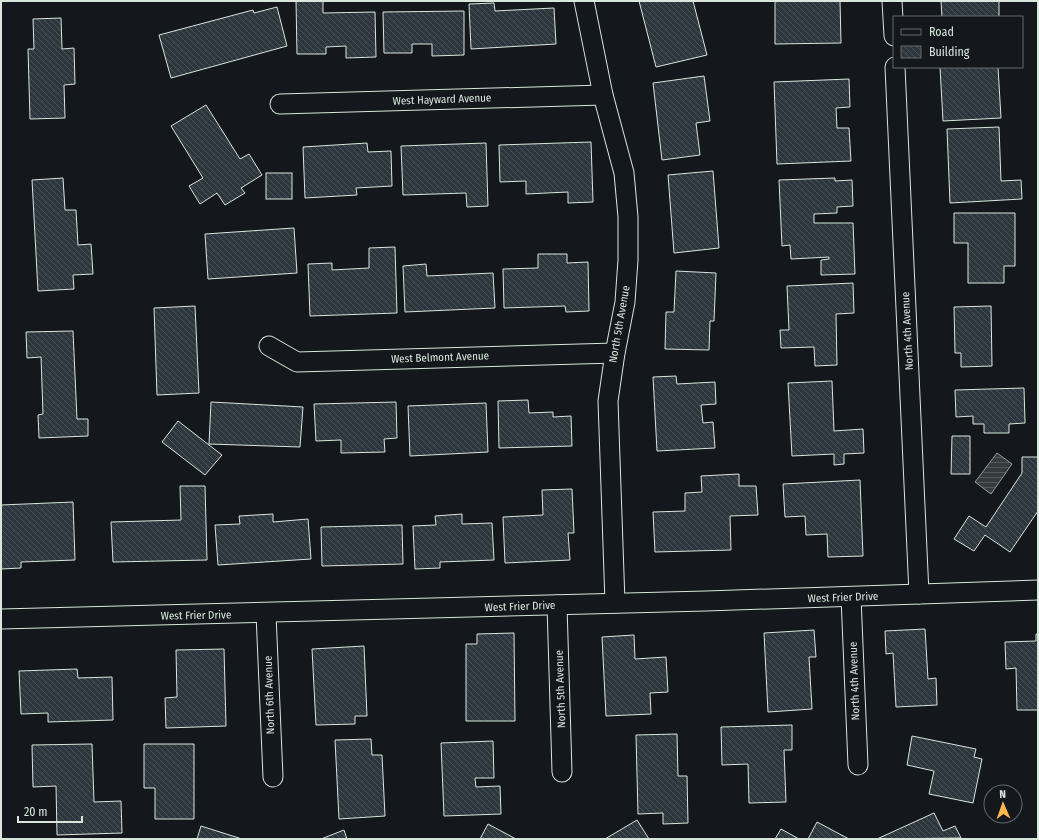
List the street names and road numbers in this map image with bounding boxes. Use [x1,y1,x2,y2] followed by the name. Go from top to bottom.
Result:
[392,91,492,108] street label: West Hayward Avenue
[606,284,633,364] street label: North 5th Avenue
[899,291,916,371] street label: North 4th Avenue
[391,349,489,366] street label: West Belmont Avenue
[807,590,879,605] street label: West Frier Drive
[484,599,556,614] street label: West Frier Drive
[161,608,231,623] street label: West Frier Drive
[847,641,862,721] street label: North 4th Avenue
[553,650,568,728] street label: North 5th Avenue
[262,655,277,735] street label: North 6th Avenue

